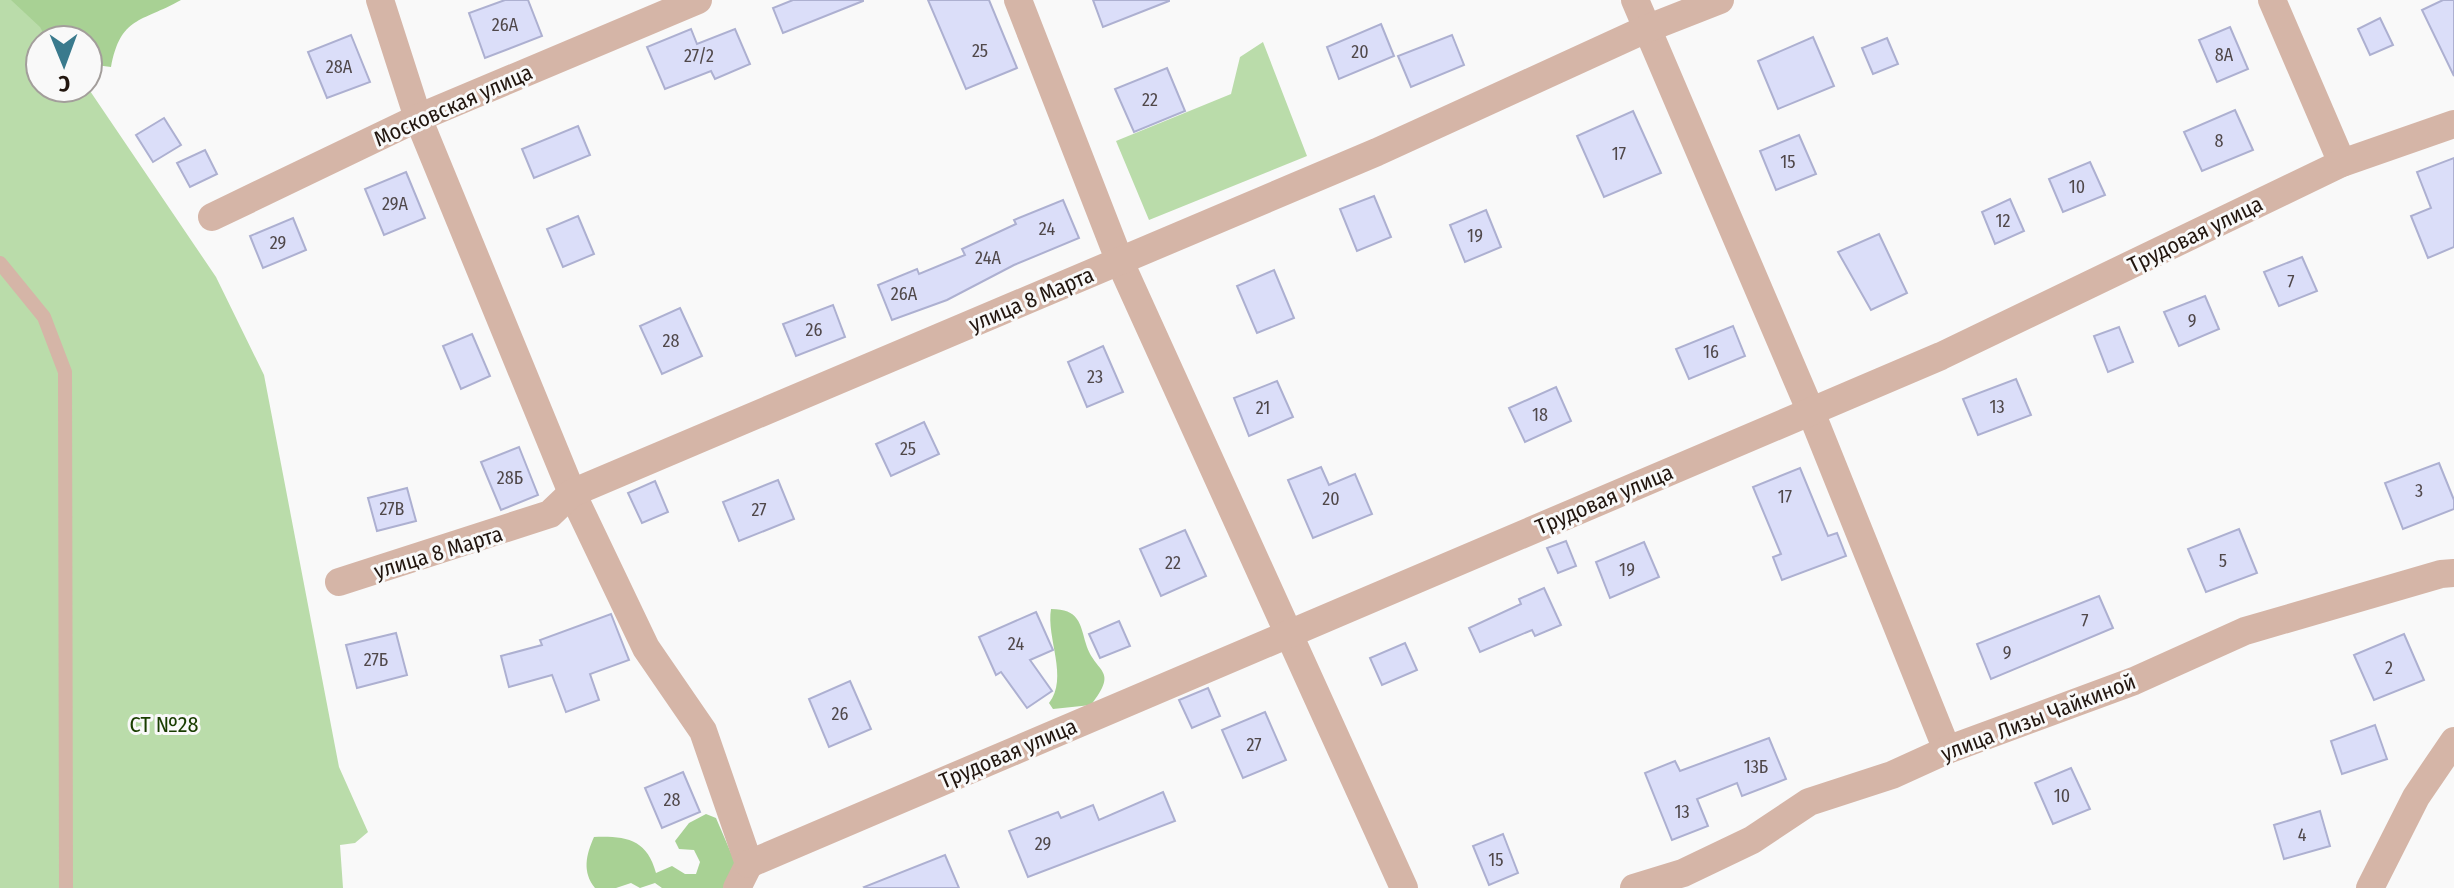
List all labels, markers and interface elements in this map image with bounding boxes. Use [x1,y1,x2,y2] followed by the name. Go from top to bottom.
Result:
[492,14,519,36] house number: 26А
[24,24,104,104] north arrow
[972,40,988,62] house number: 25
[1351,41,1369,63] house number: 20
[2215,44,2234,66] house number: 8А
[684,45,714,67] house number: 27/2
[326,56,353,78] house number: 28А
[370,58,537,153] street label: Московская улица
[58,70,70,97] text: С
[1142,89,1158,111] house number: 22
[2215,130,2224,152] house number: 8
[1612,143,1626,165] house number: 17
[1780,151,1796,173] house number: 15
[2069,176,2085,198] house number: 10
[2123,190,2267,279] street label: Трудовая улица
[382,193,408,215] house number: 29А
[1996,210,2011,232] house number: 12
[1039,218,1055,240] house number: 24
[1467,225,1483,247] house number: 19
[270,232,286,254] house number: 29
[975,247,1001,269] house number: 24А
[965,261,1098,338] street label: улица 8 Марта
[2287,271,2295,293] house number: 7
[891,283,918,305] house number: 26А
[2188,310,2196,332] house number: 9
[806,319,823,341] house number: 26
[663,330,679,352] house number: 28
[1703,341,1719,363] house number: 16
[1087,366,1103,388] house number: 23
[1989,396,2005,418] house number: 13
[1256,397,1270,419] house number: 21
[1532,404,1548,426] house number: 18
[900,438,916,460] house number: 25
[1531,458,1677,541] street label: Трудовая улица
[497,467,523,489] house number: 28Б
[2415,480,2423,502] house number: 3
[1778,486,1792,508] house number: 17
[1322,488,1340,510] house number: 20
[380,498,405,520] house number: 27В
[751,499,767,521] house number: 27
[371,520,506,585] street label: улица 8 Марта
[2219,550,2227,572] house number: 5
[1165,552,1181,574] house number: 22
[1619,559,1635,581] house number: 19
[2081,610,2089,632] house number: 7
[1008,633,1024,655] house number: 24
[2003,642,2011,664] house number: 9
[364,649,388,671] house number: 27Б
[2385,657,2393,679] house number: 2
[1937,668,2139,767] street label: улица Лизы Чайкиной
[832,703,849,725] house number: 26
[129,711,199,738] park label: СТ №28
[935,712,1081,795] street label: Трудовая улица
[1246,734,1262,756] house number: 27
[1744,756,1768,778] house number: 13Б
[2054,785,2070,807] house number: 10
[664,789,680,811] house number: 28
[1674,801,1690,823] house number: 13
[2298,824,2307,846] house number: 4
[1035,833,1051,855] house number: 29
[1488,849,1504,871] house number: 15

